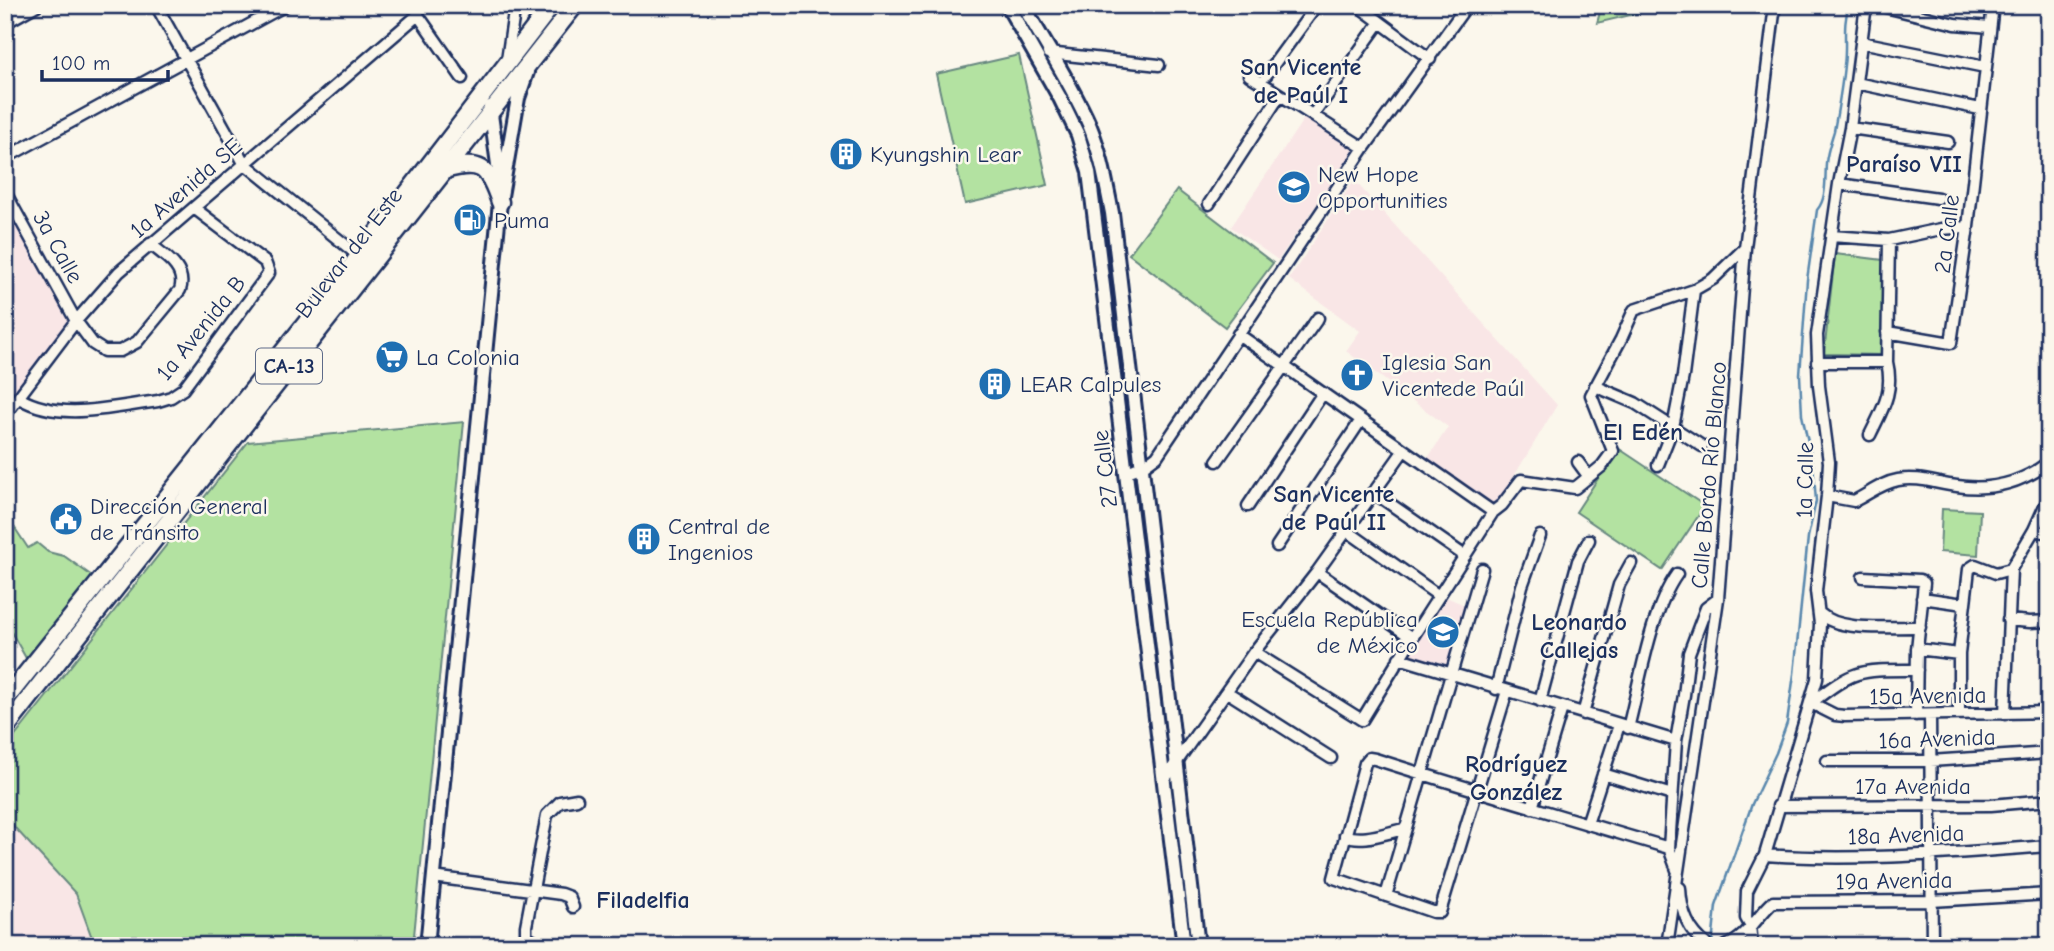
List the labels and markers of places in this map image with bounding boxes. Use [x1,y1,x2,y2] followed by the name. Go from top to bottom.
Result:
[827,135,865,173] building icon: Kyungshin Lear
[870,141,1022,168] place label: Kyungshin Lear
[1318,161,1448,214] place label: New Hope Opportunities
[1275,168,1313,206] school or university icon: New Hope Opportunities
[451,201,489,239] fuel station icon: Puma
[494,207,550,234] place label: Puma
[373,338,411,376] supermarket icon: La Colonia
[416,344,520,371] place label: La Colonia
[1382,349,1524,402] place label: Iglesia San Vicentede Paúl
[1338,356,1376,394] church icon: Iglesia San Vicentede Paúl
[976,365,1014,403] building icon: LEAR Calpules
[1020,371,1161,398] place label: LEAR Calpules
[90,493,268,546] place label: Dirección General de Tránsito
[47,500,85,538] public building icon: Dirección General de Tránsito
[668,513,770,566] place label: Central de Ingenios
[625,520,663,558] building icon: Central de Ingenios
[1241,606,1418,659] place label: Escuela República de México
[1424,613,1462,651] school or university icon: Escuela República de México

